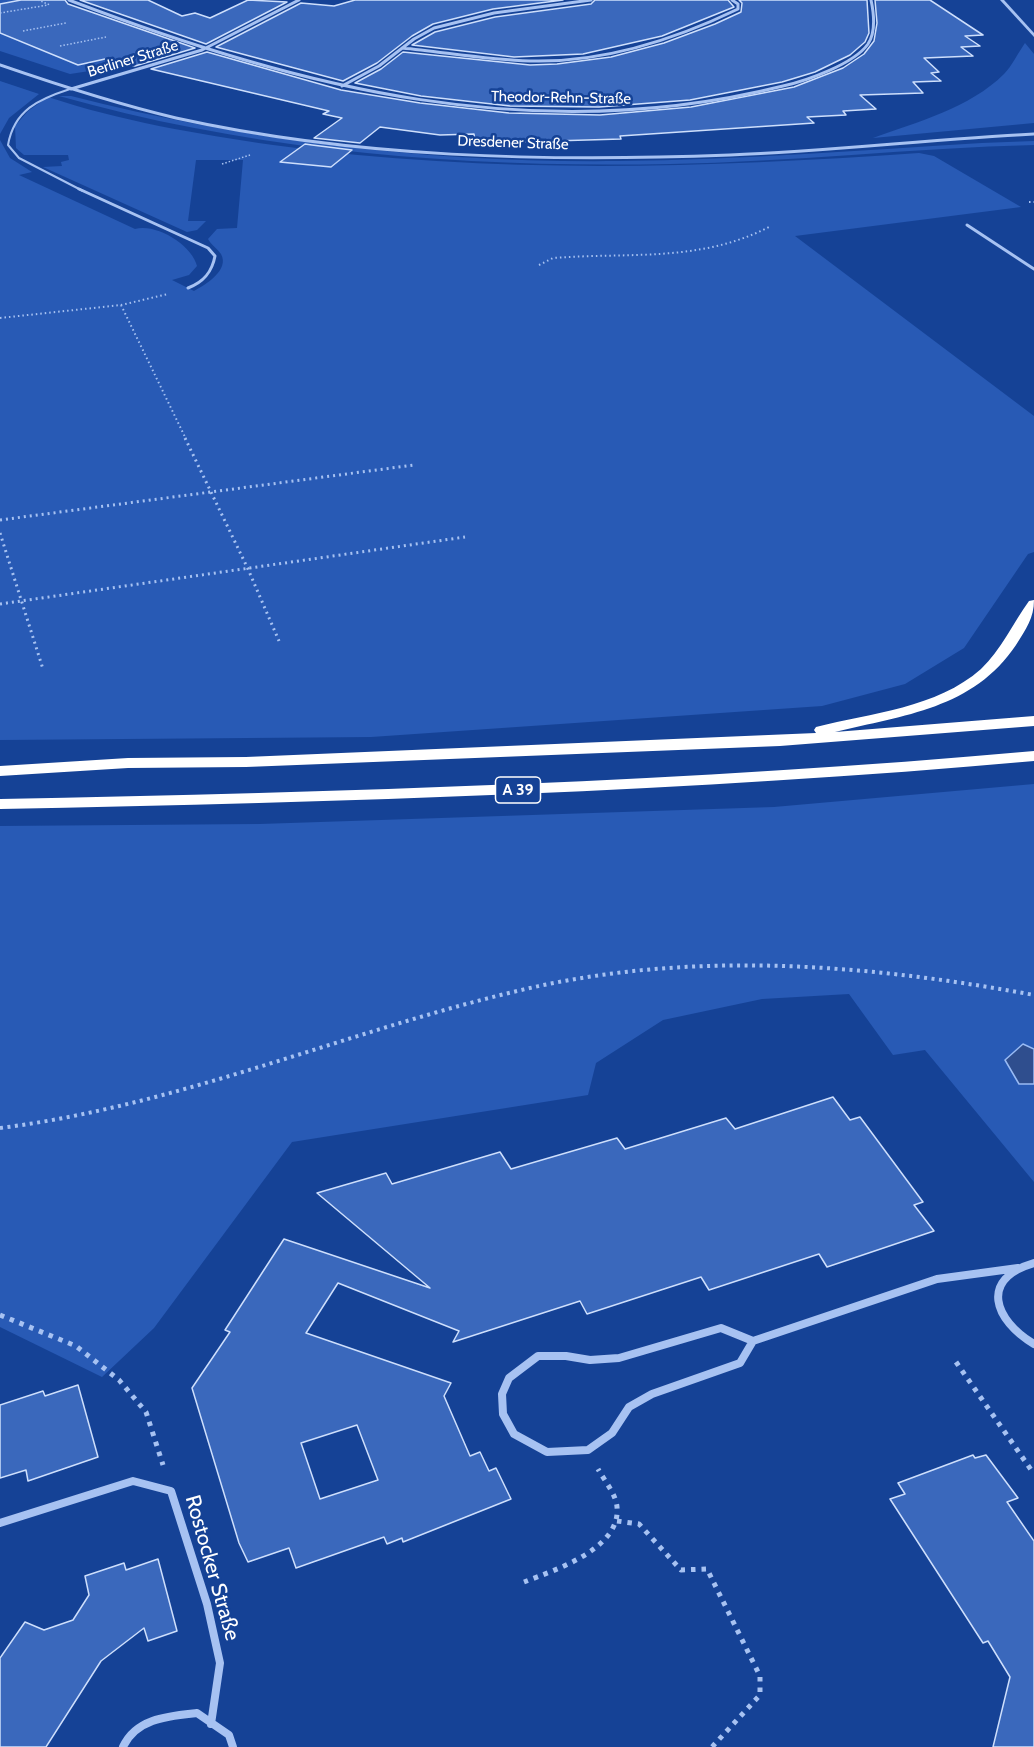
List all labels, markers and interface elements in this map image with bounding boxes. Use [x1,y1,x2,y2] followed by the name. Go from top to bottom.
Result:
[85,37,181,81] street label: Berliner Straße
[491,88,631,108] street label: Theodor-Rehn-Straße
[457,132,569,154] street label: Dresdener Straße
[496,777,540,803] road number: A 39
[179,1492,245,1644] street label: Rostocker Straße

